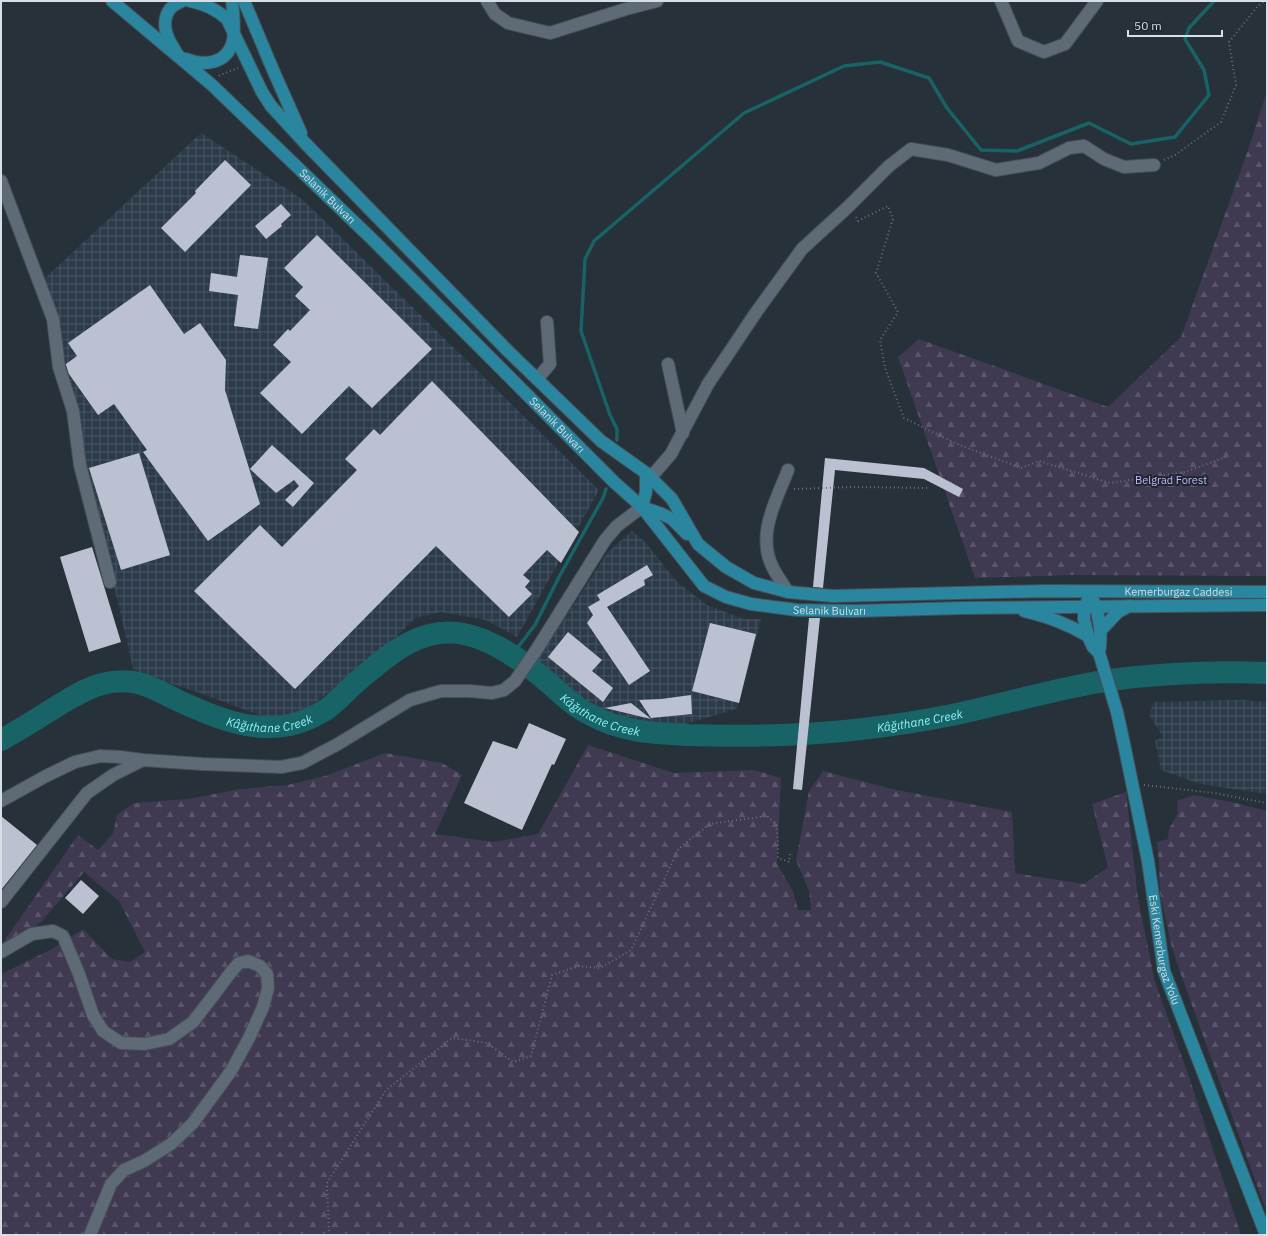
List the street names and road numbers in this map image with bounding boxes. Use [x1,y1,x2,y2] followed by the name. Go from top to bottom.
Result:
[296,166,359,227] street label: Selanik Bulvarı
[526,394,588,456] street label: Selanik Bulvarı
[1125,584,1233,599] street label: Kemerburgaz Caddesi
[792,603,866,618] street label: Selanik Bulvarı
[1146,894,1183,1007] street label: Eski Kemerburgaz Yolu

